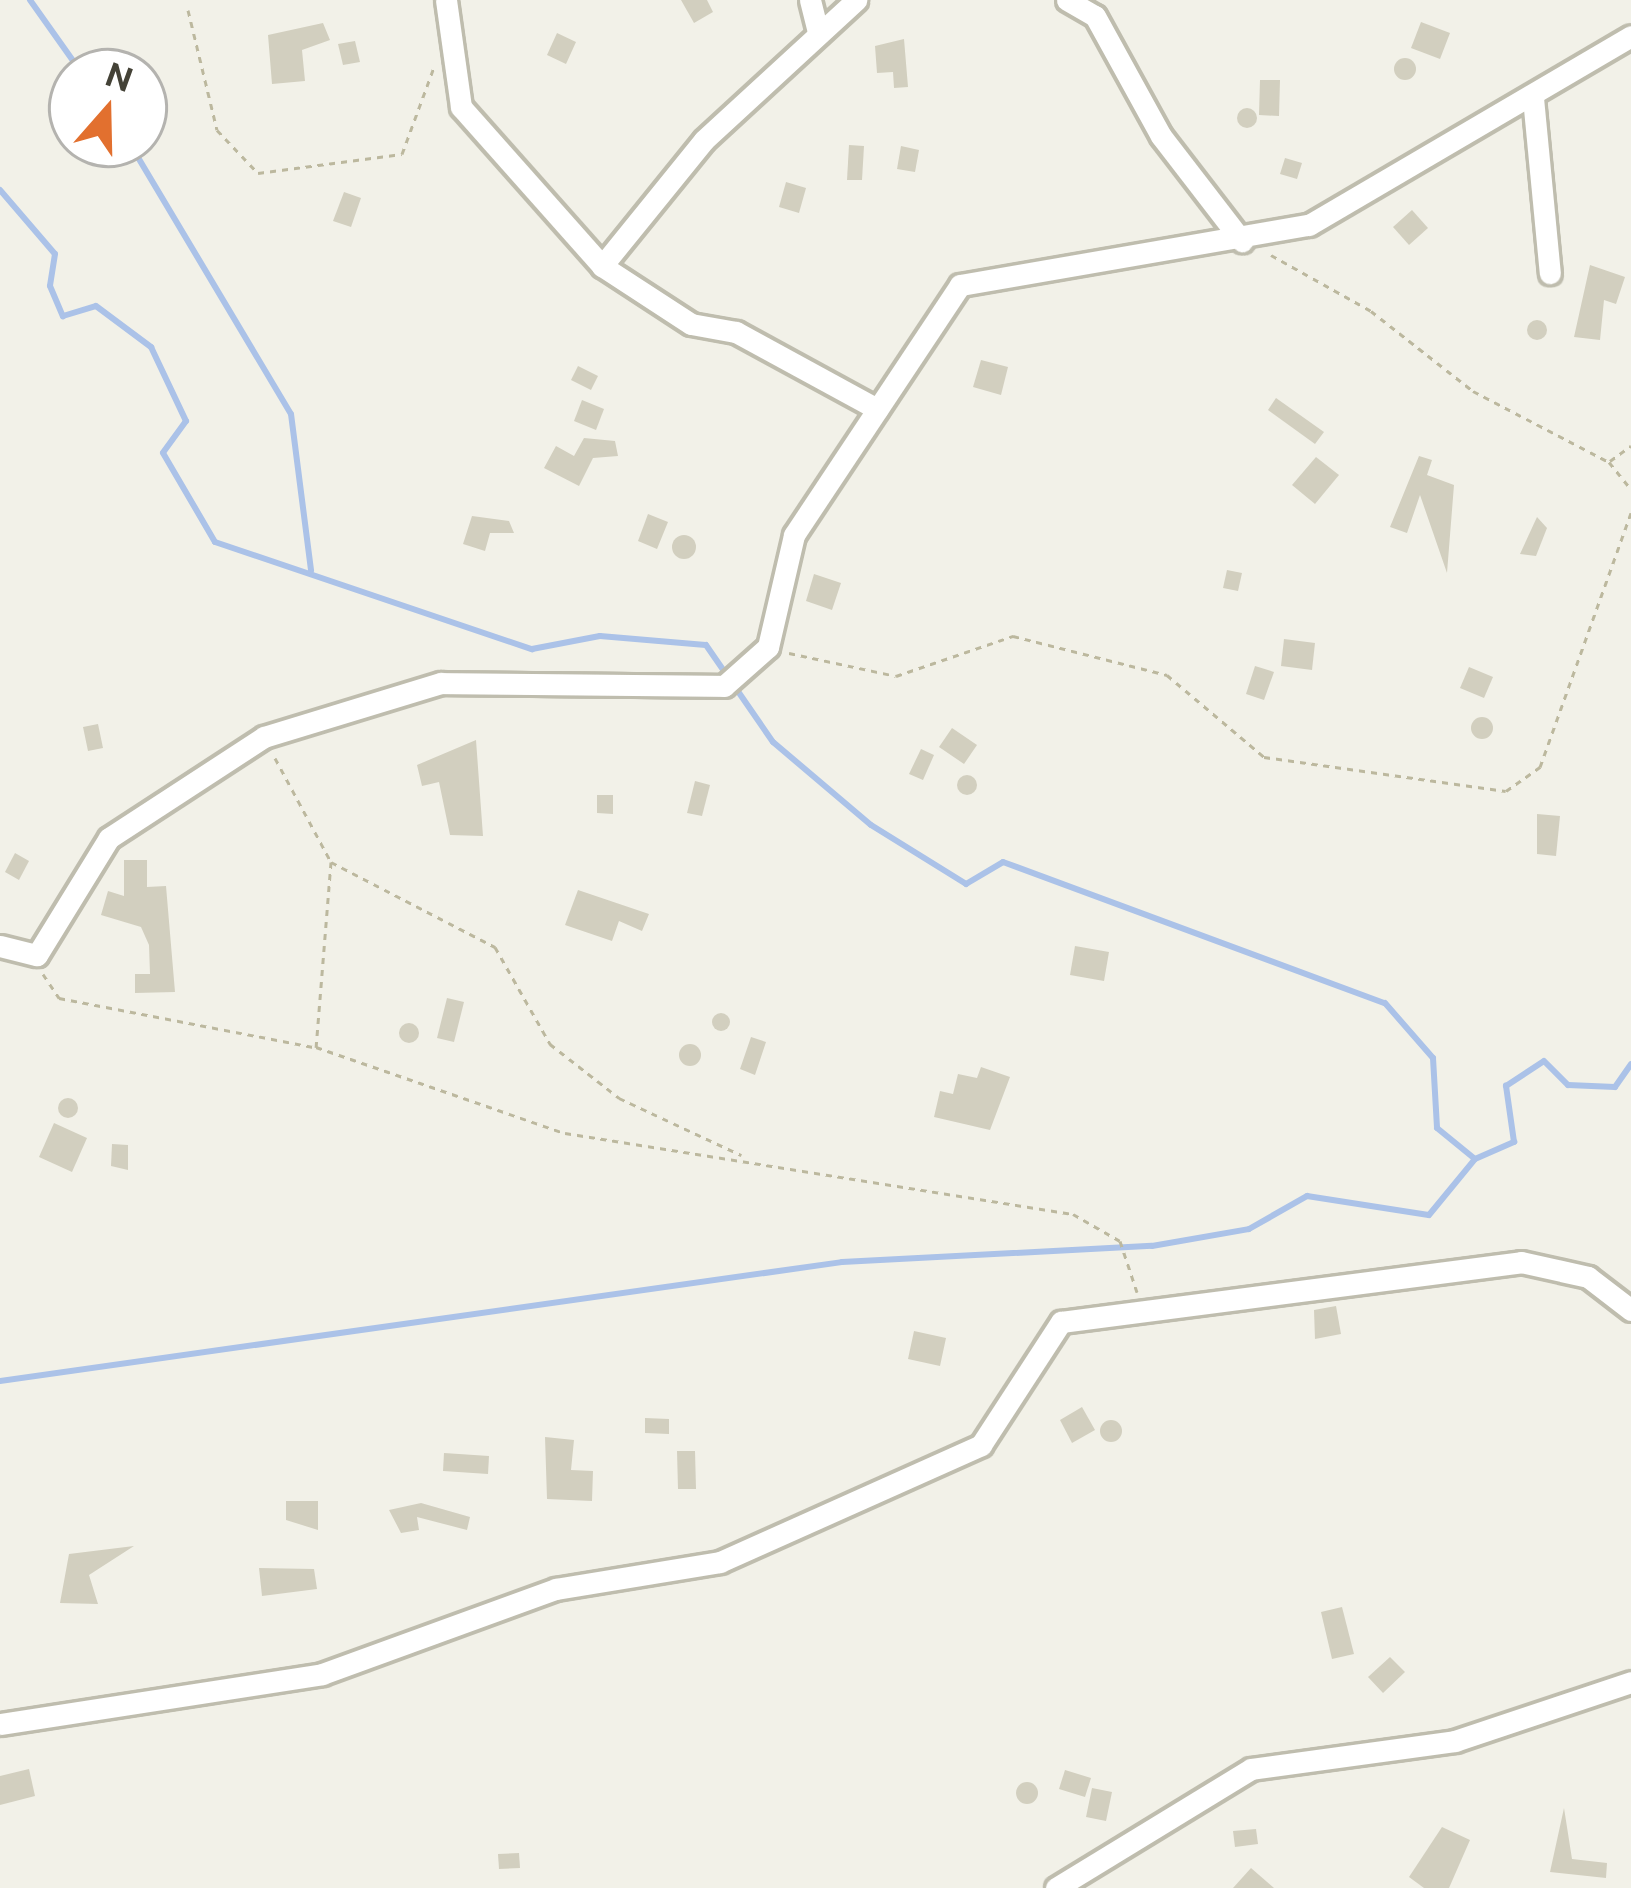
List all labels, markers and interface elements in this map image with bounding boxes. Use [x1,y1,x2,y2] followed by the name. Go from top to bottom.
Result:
[48,48,168,168] north arrow
[101,55,138,99] text: N

